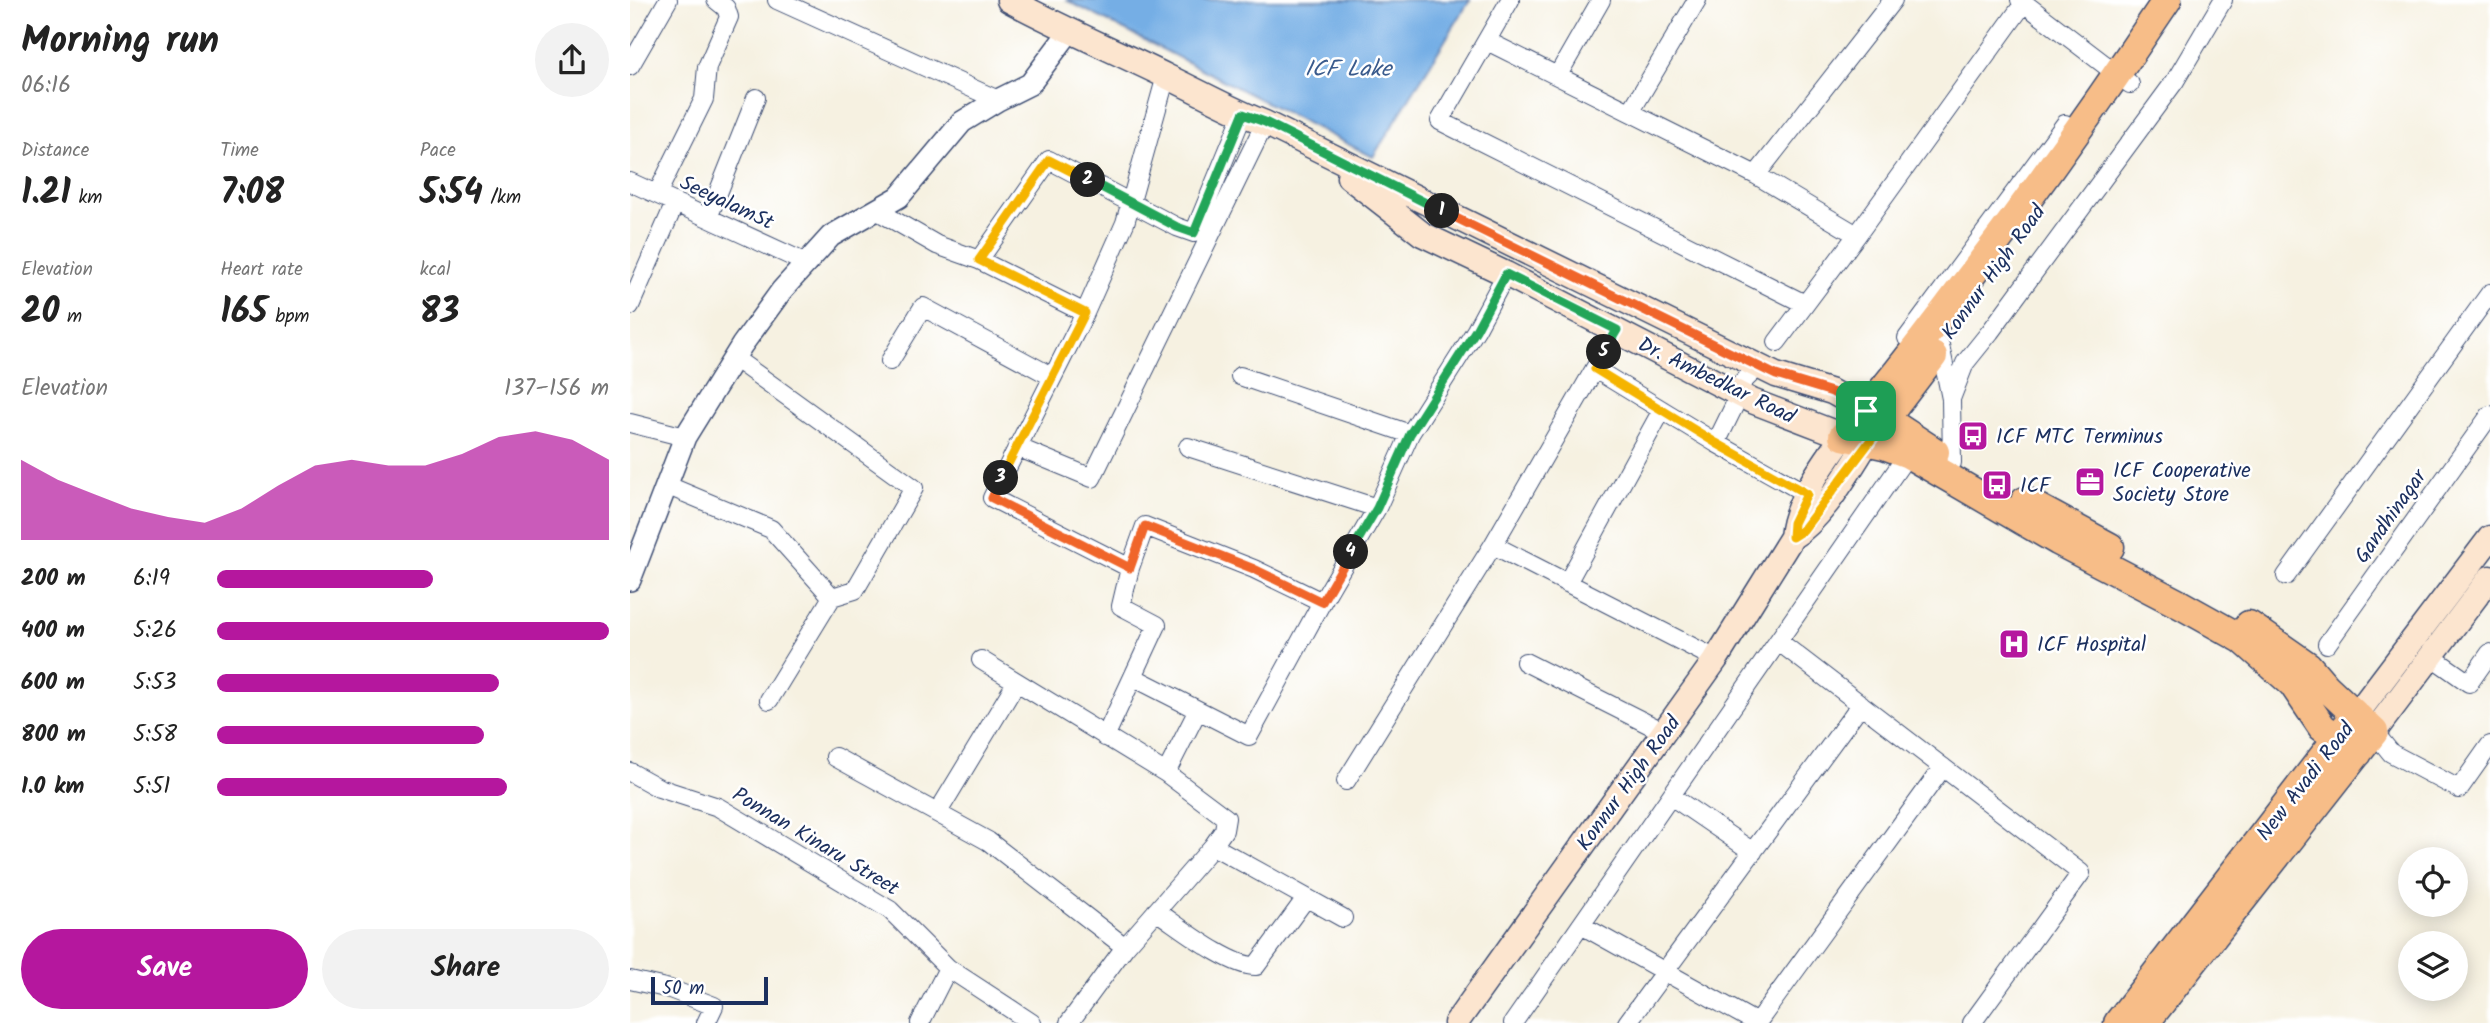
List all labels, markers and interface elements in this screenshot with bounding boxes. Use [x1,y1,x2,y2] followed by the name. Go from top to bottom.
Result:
[21,12,219,72] text: Morning run
[535,23,609,97] button: share
[1305,52,1394,88] water label: ICF Lake
[21,68,71,104] text: 06:16
[21,136,89,166] text: Distance
[220,136,259,166] text: Time
[420,136,456,166] text: Pace
[1070,162,1106,198] pin: 2
[1082,164,1093,194] text: 2
[21,166,71,222] text: 1.21
[220,166,284,222] text: 7:08
[420,166,483,222] text: 5:54
[674,167,780,240] street label: SeeyalamSt
[71,183,103,213] text: km
[483,183,521,213] text: /km
[1424,194,1460,228] pin: 1
[1439,195,1444,225] text: 1
[1934,198,2055,348] street label: Konnur High Road
[21,255,93,285] text: Elevation
[220,255,303,285] text: Heart rate
[420,255,451,285] text: kcal
[21,285,59,341] text: 20
[220,285,268,341] text: 165
[420,285,459,341] text: 83
[59,302,82,332] text: m
[268,302,309,332] text: bpm
[1632,329,1801,434] street label: Dr. Ambedkar Road
[1586,334,1622,370] pin: 5
[1599,336,1608,366] text: 5
[21,371,108,407] text: Elevation
[504,371,609,407] text: 137–156 m
[1836,381,1896,441] pin
[1847,392,1885,430] icon: arrive
[1956,419,1990,453] bus stop icon: ICF MTC Terminus
[1996,421,2163,454] place label: ICF MTC Terminus
[2113,455,2251,512] place label: ICF Cooperative Society Store
[984,461,1018,496] pin: 3
[995,462,1006,492] text: 3
[2347,462,2436,571] street label: Gandhinagar
[2073,465,2107,499] office icon: ICF Cooperative Society Store
[1980,468,2014,502] bus stop icon: ICF
[2020,470,2052,503] place label: ICF
[1334,534,1368,570] pin: 4
[1345,536,1356,566] text: 4
[21,561,86,597] text: 200 m
[133,561,170,597] text: 6:19
[21,613,85,649] text: 400 m
[133,613,177,649] text: 5:26
[1997,627,2031,661] hospital icon: ICF Hospital
[2037,629,2146,662] place label: ICF Hospital
[21,665,85,701] text: 600 m
[133,665,177,701] text: 5:53
[1569,709,1690,859] street label: Konnur High Road
[2249,715,2364,849] street label: New Avadi Road
[21,717,86,753] text: 800 m
[133,717,177,753] text: 5:58
[21,769,84,805] text: 1.0 km
[133,769,171,805] text: 5:51
[725,779,906,906] street label: Ponnan Kinaru Street
[2398,847,2468,1001] map controls
[2398,847,2468,917] button: locate
[21,929,308,1009] button: Save
[322,929,609,1009] button: Share
[2398,931,2468,1001] button: layers
[651,974,768,1006] scale bar
[662,974,704,1004] text: 50 m

